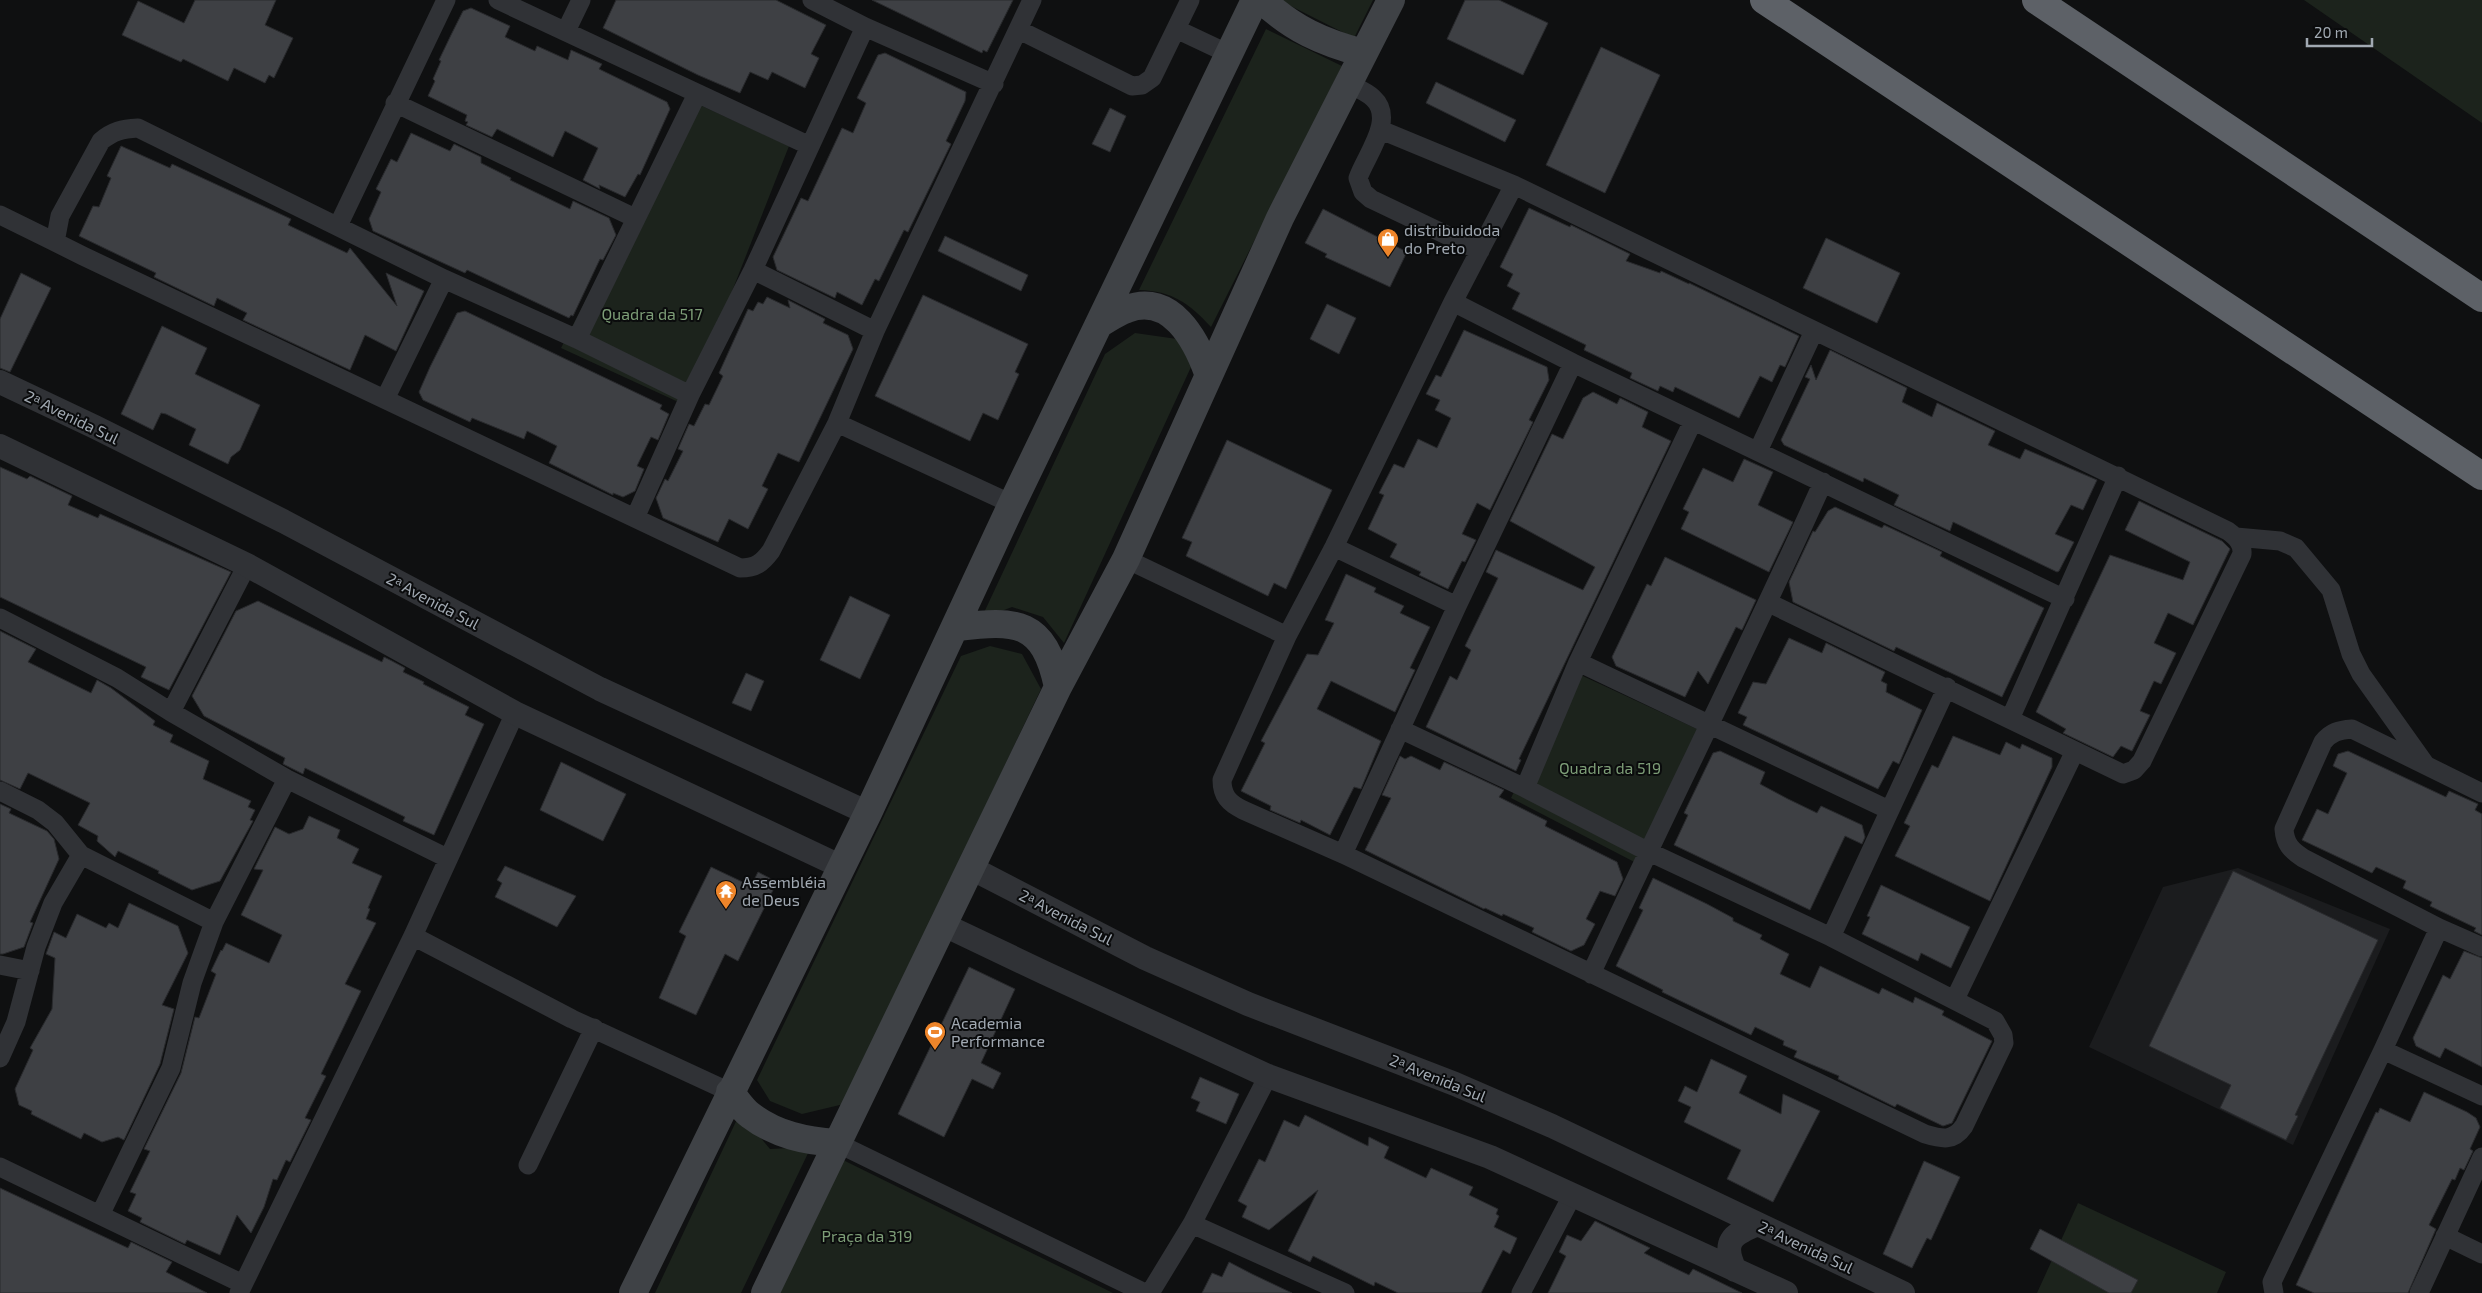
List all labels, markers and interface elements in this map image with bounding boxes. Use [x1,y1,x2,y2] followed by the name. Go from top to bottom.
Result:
[2307,15,2372,47] scale bar
[2314,23,2348,41] text: 20 m
[1404,220,1500,257] place label: distribuidoda do Preto
[1376,227,1400,258] shop icon: distribuidoda do Preto
[601,304,703,324] park label: Quadra da 517
[22,386,123,448] street label: 2ᵃ Avenida Sul
[384,568,483,633] street label: 2ᵃ Avenida Sul
[1559,758,1661,778] park label: Quadra da 519
[742,872,826,909] place label: Assembléia de Deus
[714,879,738,910] temple icon: Assembléia de Deus
[1016,885,1116,948] street label: 2ᵃ Avenida Sul
[951,1013,1045,1050] place label: Academia Performance
[923,1020,947,1051] sports icon: Academia Performance
[1387,1050,1489,1106] street label: 2ᵃ Avenida Sul
[1756,1216,1857,1277] street label: 2ᵃ Avenida Sul
[822,1226,912,1246] park label: Praça da 319

